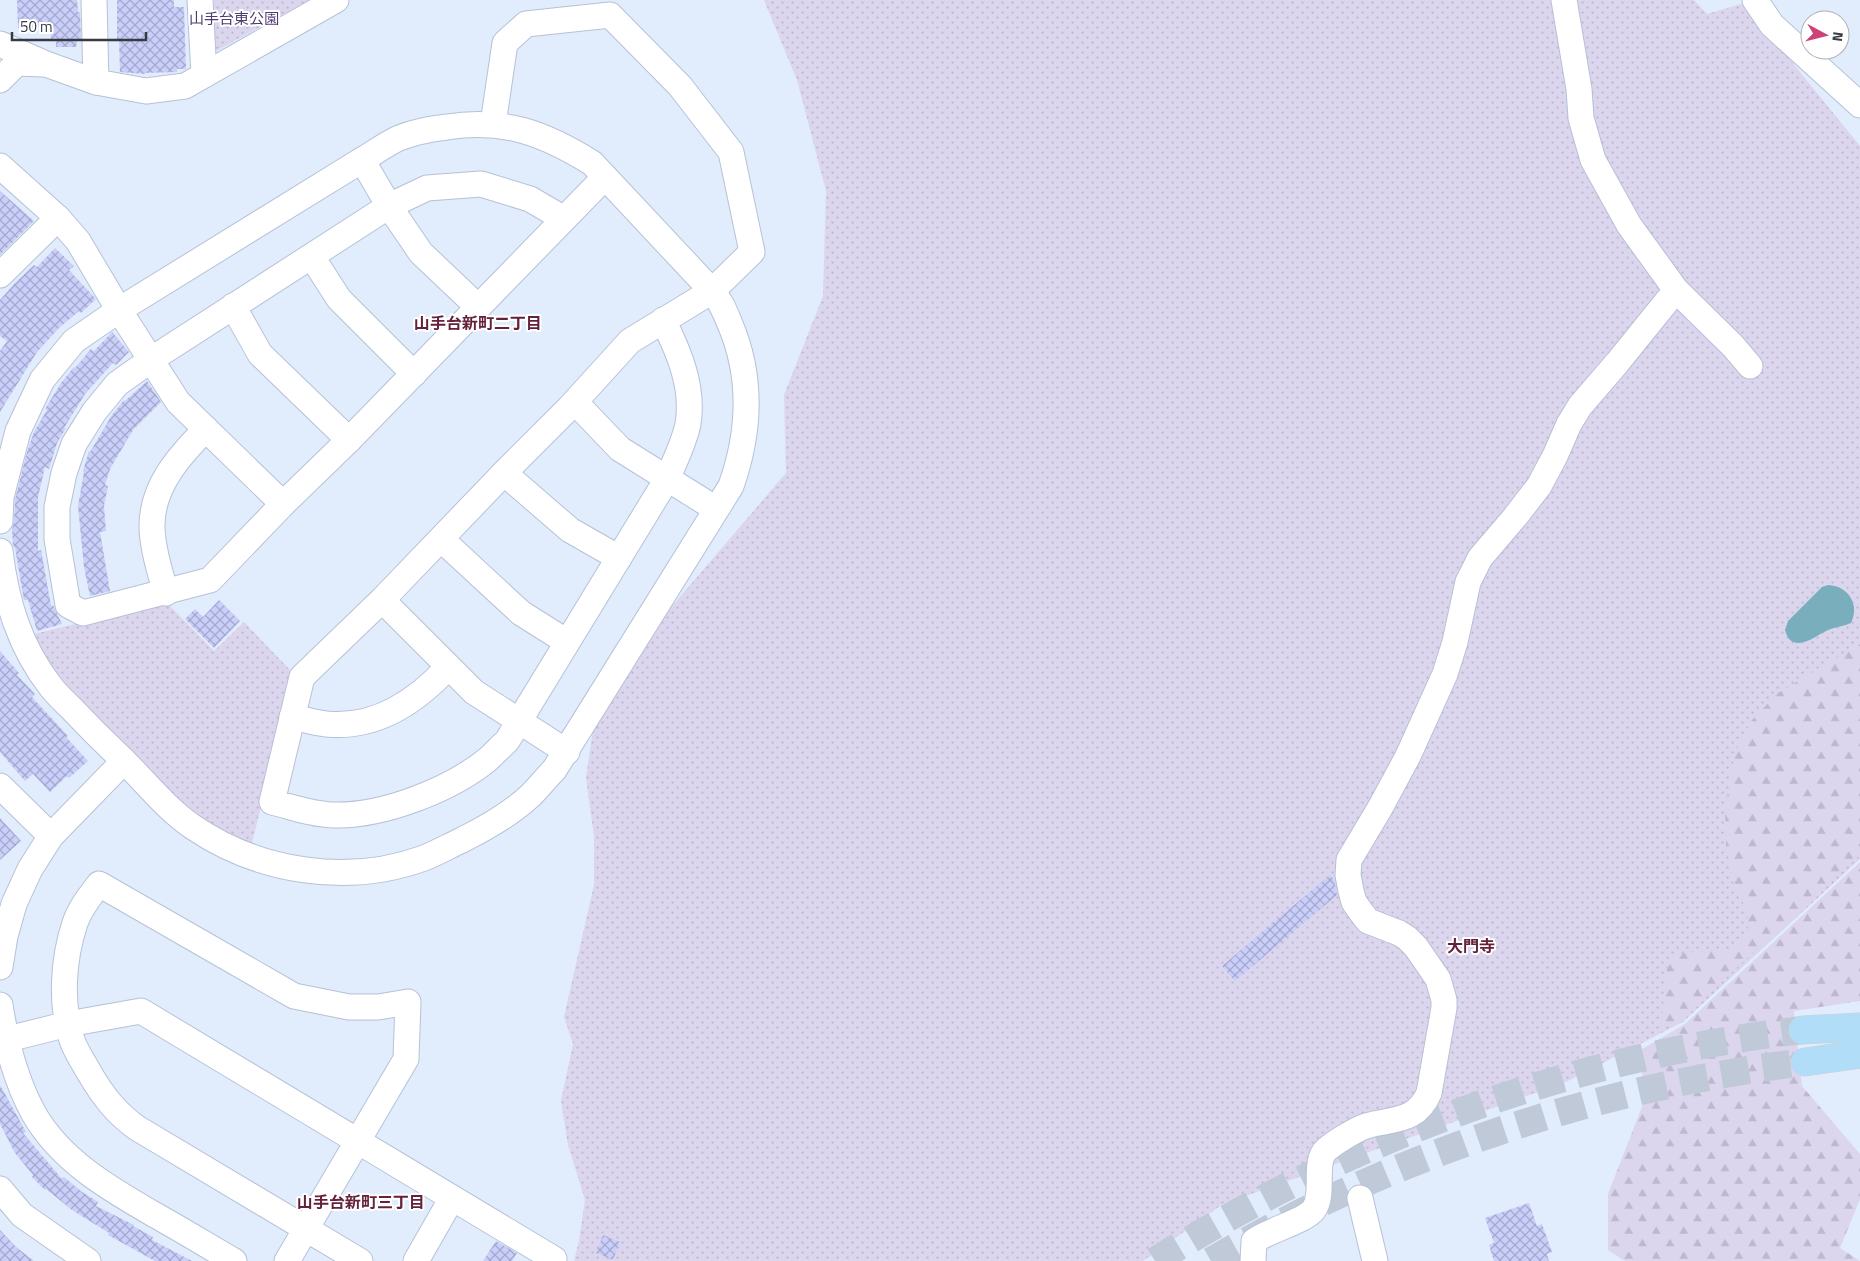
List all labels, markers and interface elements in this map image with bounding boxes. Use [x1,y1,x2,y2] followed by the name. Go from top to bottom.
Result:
[189,7,279,30] park label: 山手台東公園
[12,10,146,42] scale bar
[1800,10,1850,60] north arrow
[20,15,53,38] text: 50 m
[1827,31,1849,43] text: N
[414,311,542,335] district label: 山手台新町二丁目
[1447,934,1495,958] district label: 大門寺
[297,1190,425,1214] district label: 山手台新町三丁目

